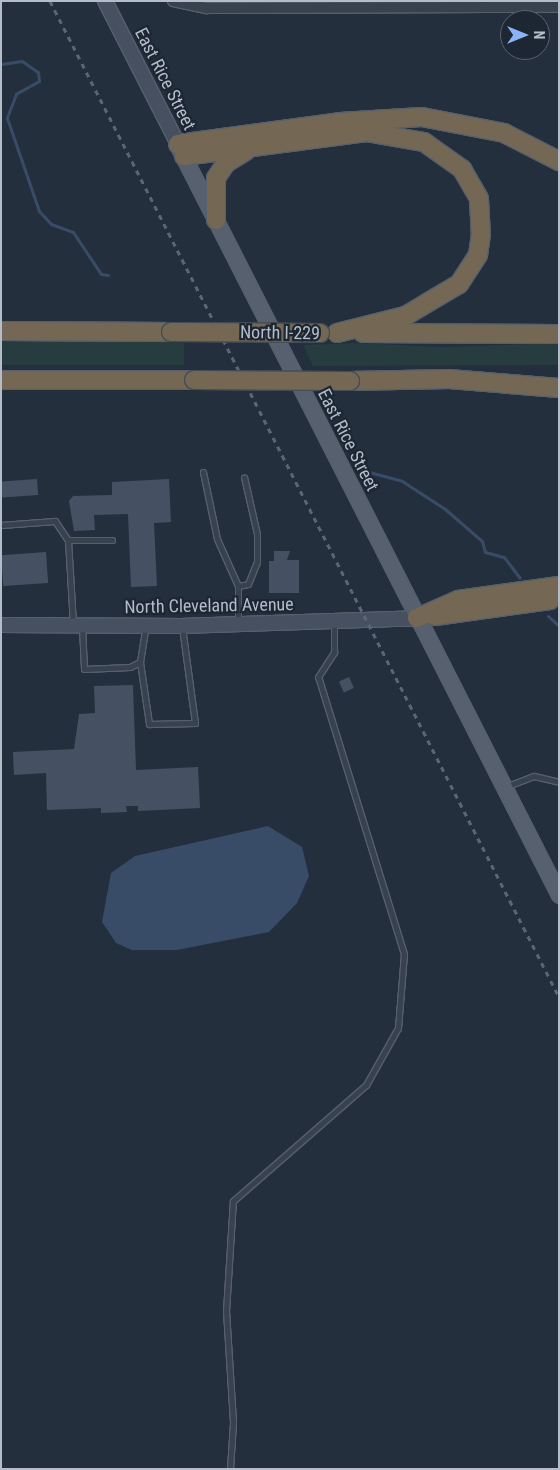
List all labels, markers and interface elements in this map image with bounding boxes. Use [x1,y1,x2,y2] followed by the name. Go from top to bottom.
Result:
[500,10,550,60] north arrow
[130,24,200,134] street label: East Rice Street
[531,31,547,39] text: N
[240,322,320,344] street label: North I-229
[313,385,383,495] street label: East Rice Street
[124,594,294,618] street label: North Cleveland Avenue

